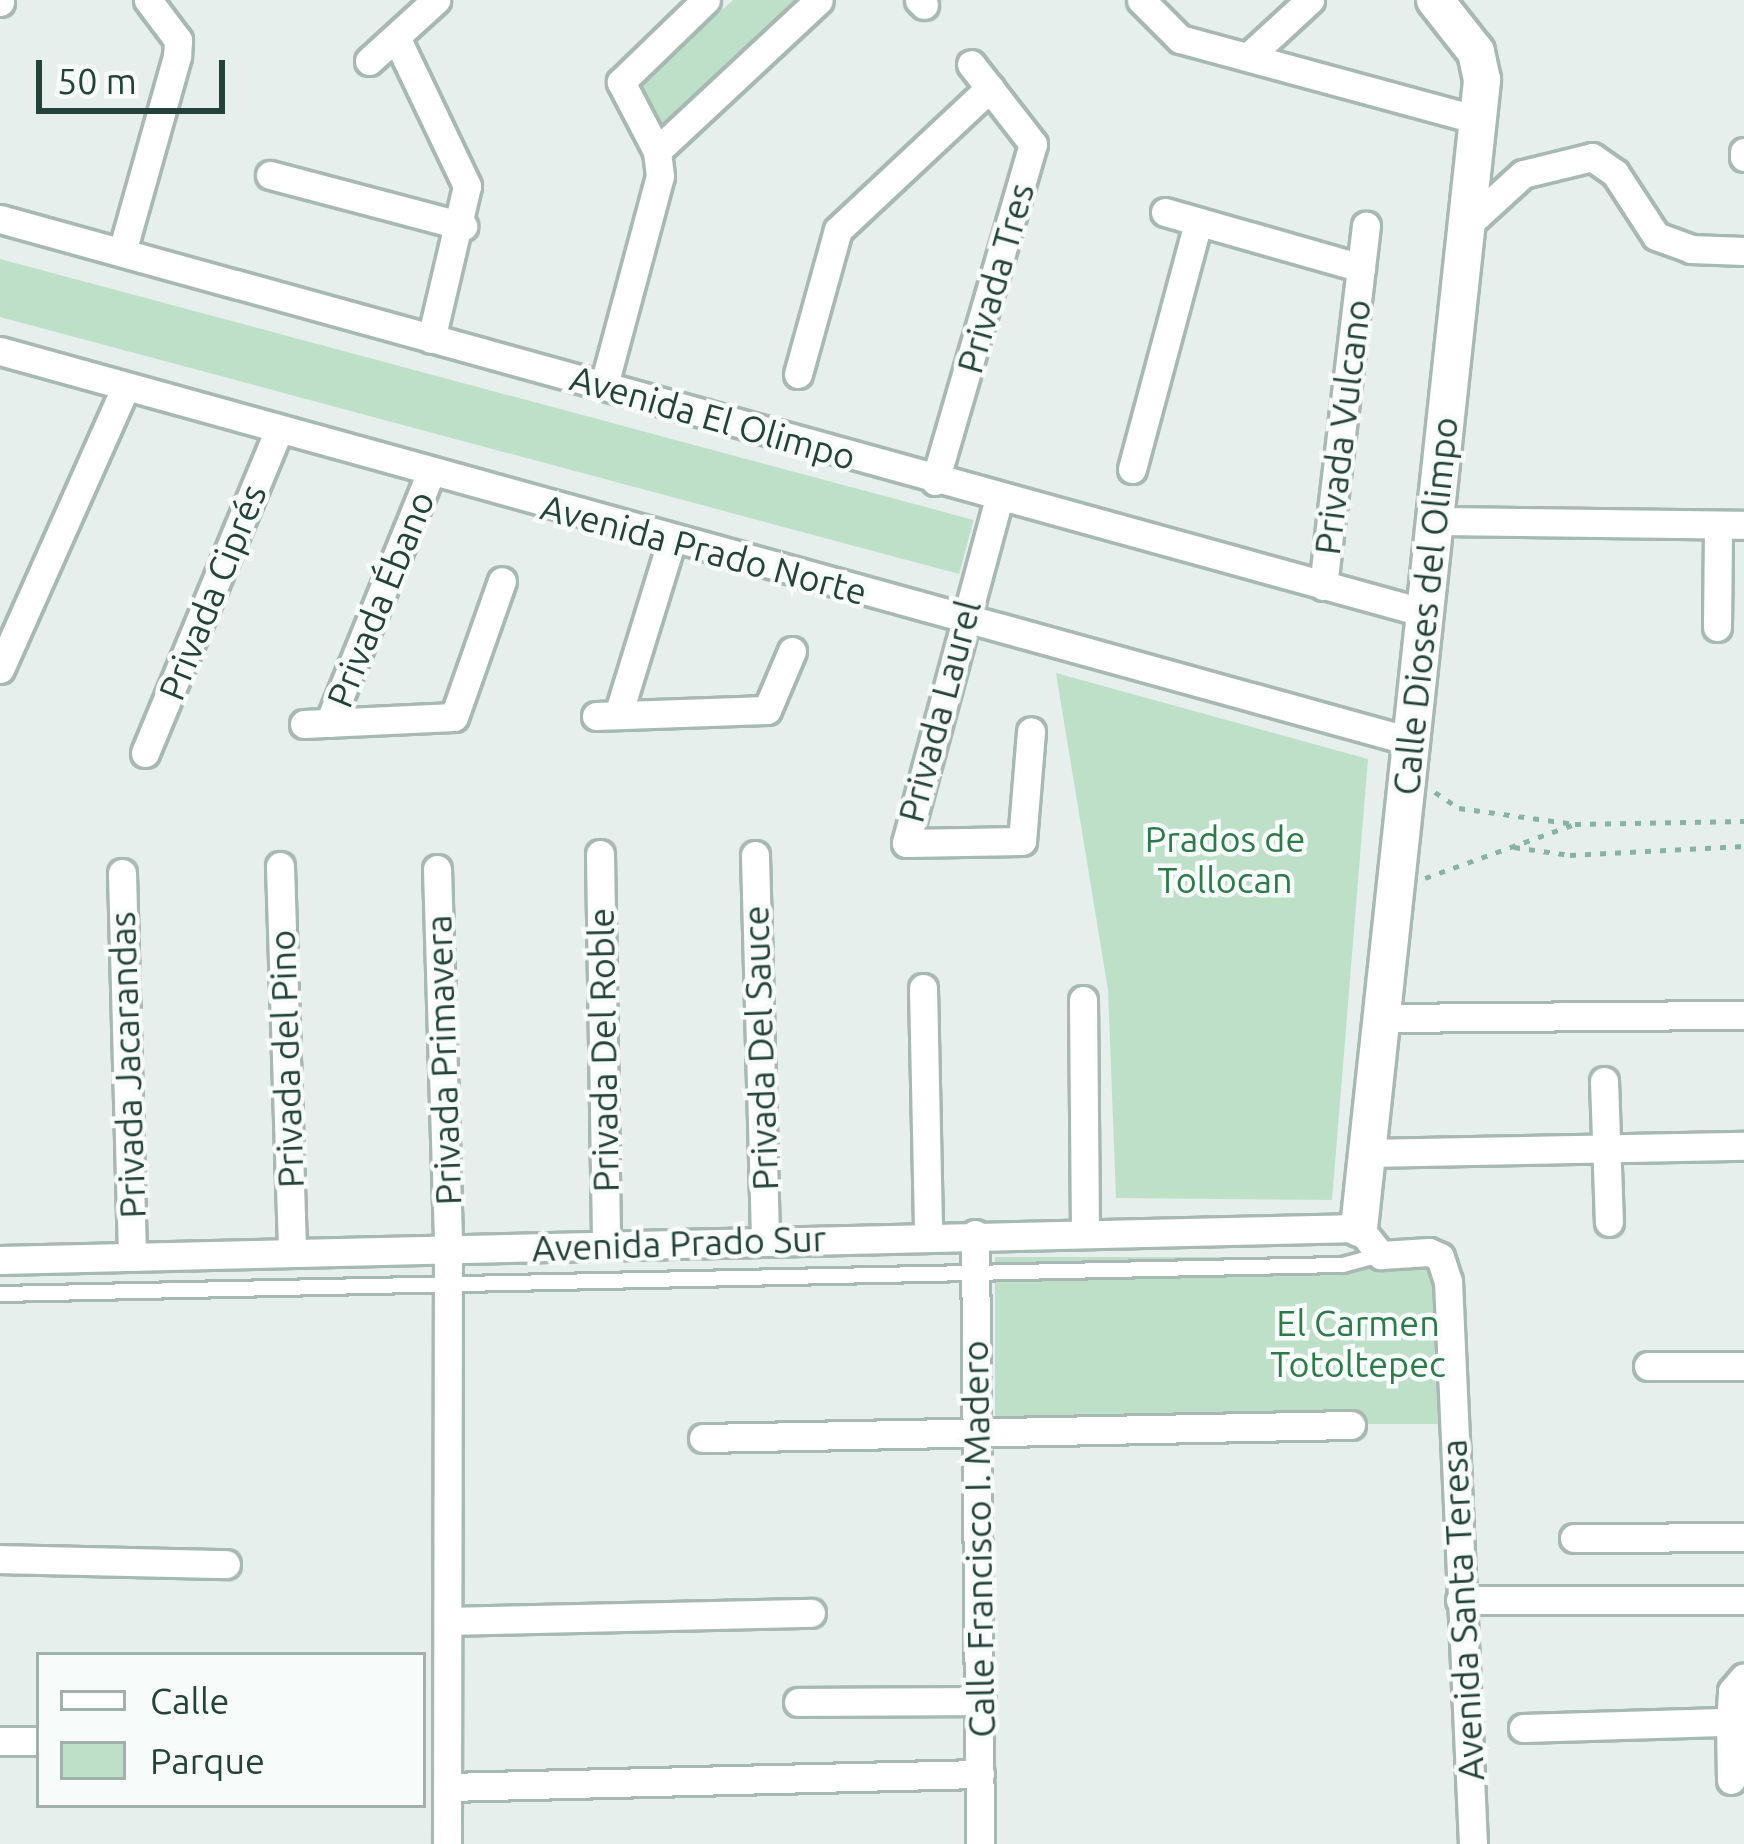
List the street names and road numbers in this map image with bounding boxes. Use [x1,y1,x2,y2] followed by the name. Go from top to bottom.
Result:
[947,178,1043,378] street label: Privada Tres
[1305,297,1379,557] street label: Privada Vulcano
[565,356,861,478] street label: Avenida El Olimpo
[1384,415,1466,797] street label: Calle Dioses del Olimpo
[149,478,275,706] street label: Privada Ciprés
[317,485,443,713] street label: Privada Ébano
[536,485,872,613] street label: Avenida Prado Norte
[889,595,989,827] street label: Privada Laurel
[733,905,787,1191] street label: Privada Del Sauce
[579,907,627,1193] street label: Privada Del Roble
[100,911,154,1219] street label: Privada Jacarandas
[416,914,470,1206] street label: Privada Primavera
[260,929,312,1189] street label: Privada del Pino
[531,1216,827,1270] street label: Avenida Prado Sur
[953,1340,1003,1738] street label: Calle Francisco I. Madero
[1431,1438,1493,1782] street label: Avenida Santa Teresa

